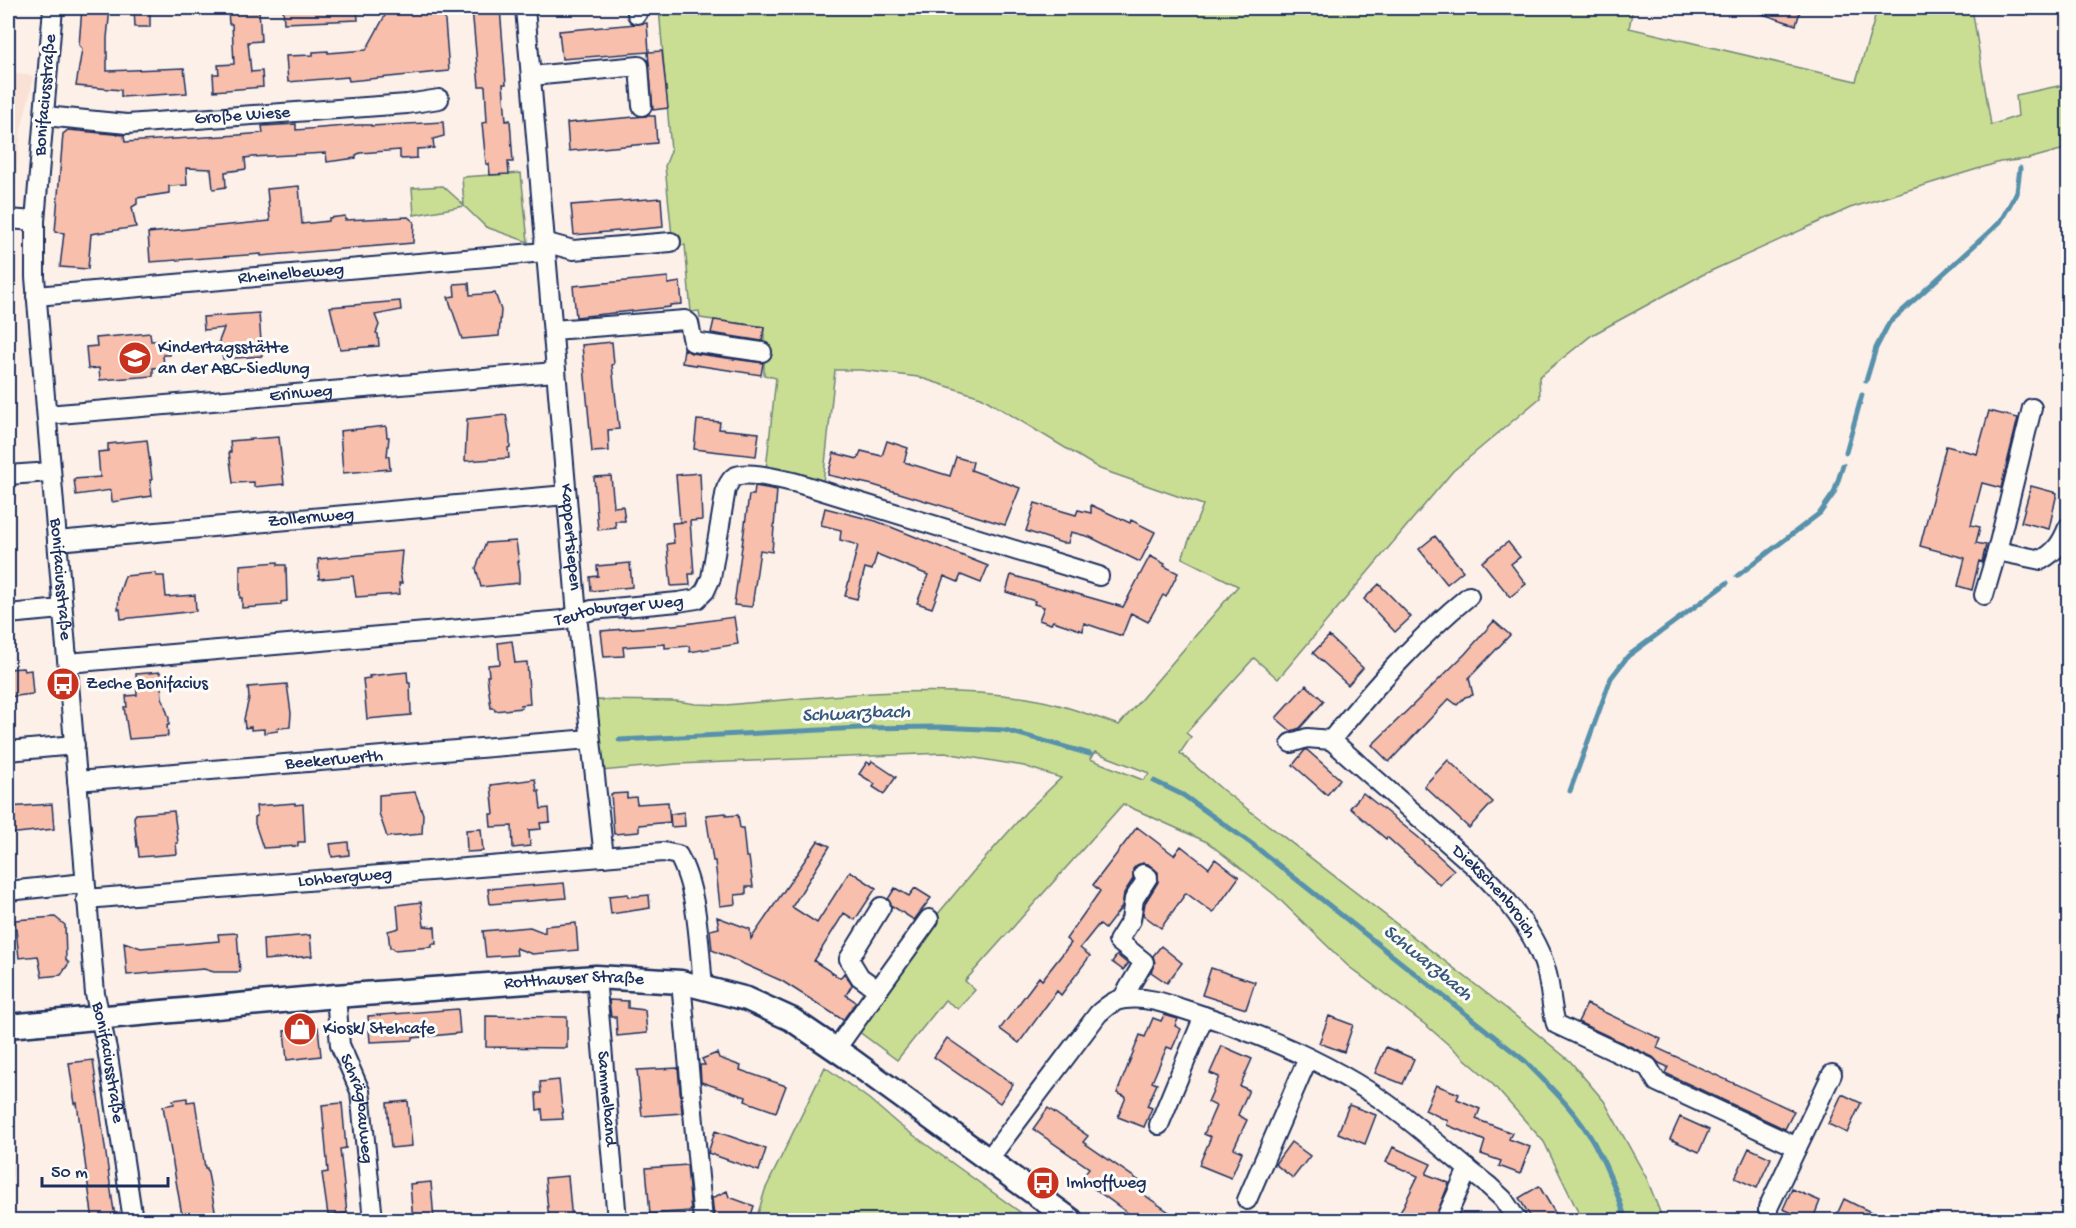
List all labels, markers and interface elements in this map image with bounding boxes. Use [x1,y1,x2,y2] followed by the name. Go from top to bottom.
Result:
[30,33,62,158] street label: Bonifaciusstraße
[194,102,292,130] street label: Große Wiese
[237,259,345,289] street label: Rheinelbeweg
[158,338,310,380] place label: Kindertagsstätte an der ABC-Siedlung
[117,340,153,376] school or university icon: Kindertagsstätte an der ABC-Siedlung
[269,380,334,407] street label: Erinweg
[555,483,585,592] street label: Kappertsiepen
[267,504,355,532] street label: Zollernweg
[45,516,76,642] street label: Bonifaciusstraße
[553,591,685,631] street label: Teutoburger Weg
[45,666,81,702] bus stop icon: Zeche Bonifacius
[86,674,209,695] place label: Zeche Bonifacius
[801,702,911,728] water label: Schwarzbach
[283,745,384,774] street label: Beekerwerth
[1447,840,1541,943] street label: Diekschenbroich
[297,864,393,892] street label: Lohbergweg
[1378,921,1477,1007] water label: Schwarzbach
[503,966,645,994] street label: Rotthauser Straße
[86,999,129,1125] street label: Bonifaciusstraße
[282,1011,318,1047] shop icon: Kiosk/ Stehcafe
[323,1019,436,1040] place label: Kiosk/ Stehcafe
[592,1050,621,1149] street label: Sammelband
[335,1051,378,1164] street label: Schrägbauweg
[42,1150,168,1188] scale bar
[51,1163,88,1184] text: 50 m
[1025,1165,1061,1201] bus stop icon: Imhoffweg
[1066,1173,1147,1194] place label: Imhoffweg

